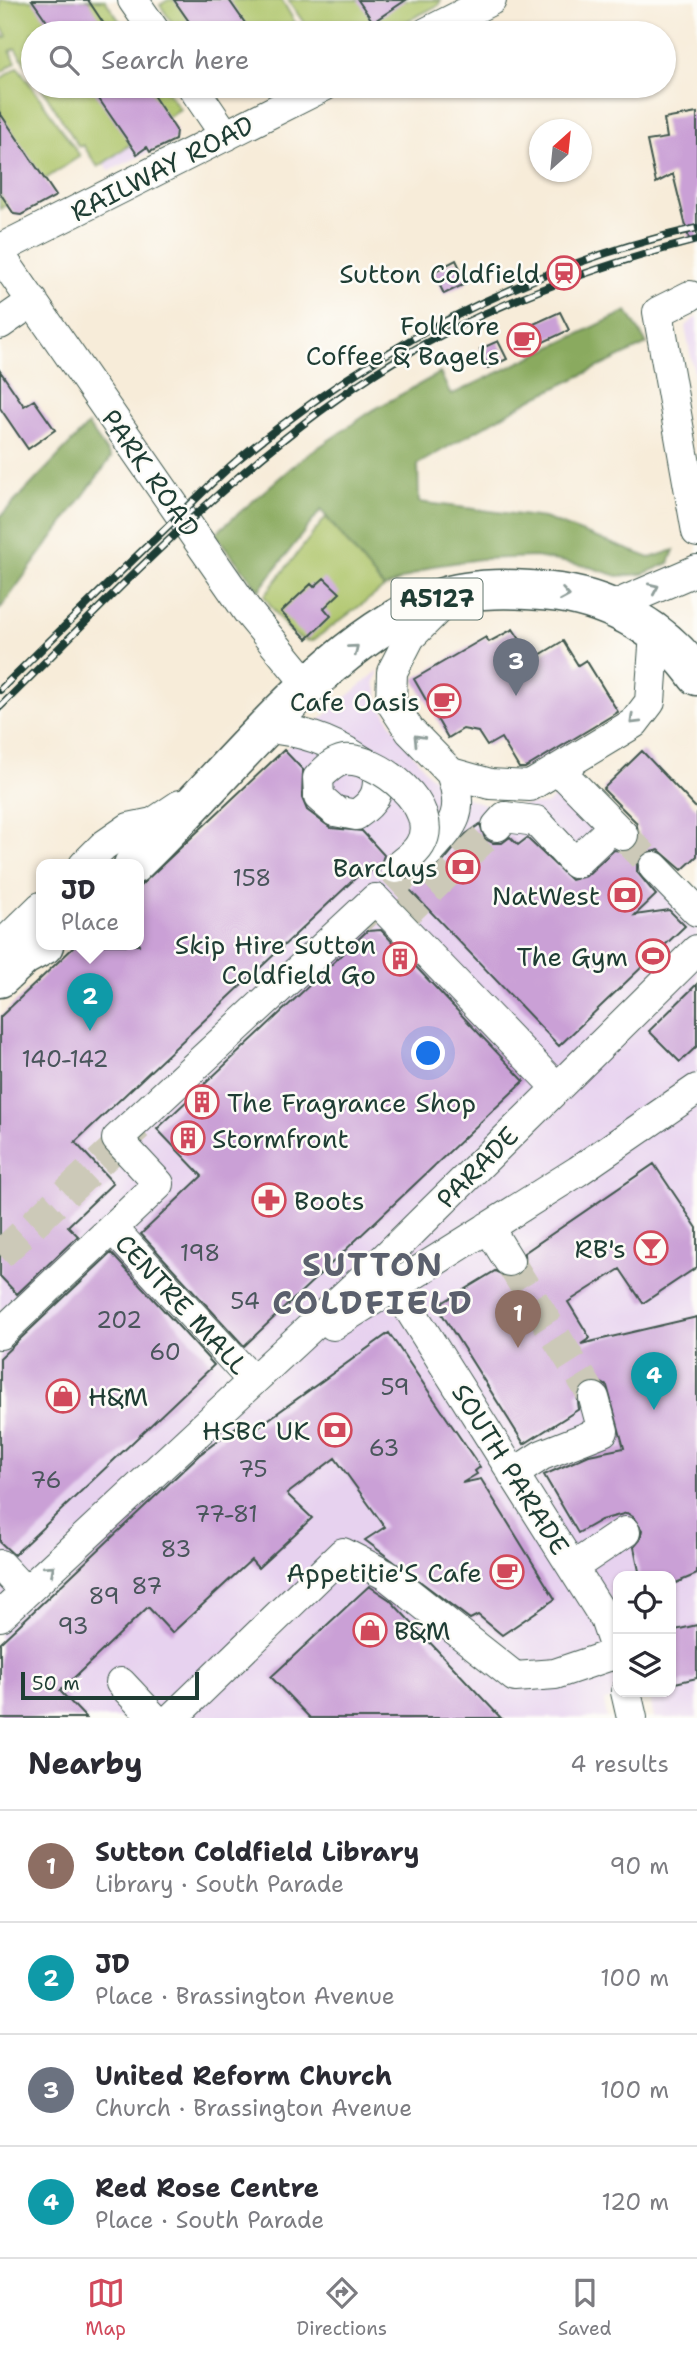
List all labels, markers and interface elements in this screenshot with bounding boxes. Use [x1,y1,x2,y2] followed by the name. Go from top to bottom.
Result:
[21,21,676,98] search box
[45,41,83,79] icon: search
[101,42,250,77] text: Search here
[65,107,259,229] street label: RAILWAY ROAD
[529,119,592,182] north arrow
[545,254,583,292] station icon: Sutton Coldfield
[339,256,540,291] place label: Sutton Coldfield
[306,308,500,373] place label: Folklore Coffee & Bagels
[505,321,543,359] cafe icon: Folklore Coffee & Bagels
[94,402,208,544] street label: PARK ROAD
[392,578,482,620] road number: A5127
[647,583,659,597] one-way arrow
[559,586,571,601] one-way arrow
[493,638,539,696] pin: 3
[346,645,358,658] one-way arrow
[425,682,463,720] cafe icon: Cafe Oasis
[290,684,420,719] place label: Cafe Oasis
[630,711,643,724] one-way arrow
[414,734,427,747] one-way arrow
[444,848,482,886] bank icon: Barclays
[333,850,438,885] place label: Barclays
[36,859,144,950] popup
[233,863,271,893] house number: 158
[61,872,96,907] text: JD
[606,876,644,914] bank icon: NatWest
[492,878,600,913] place label: NatWest
[61,907,119,937] text: Place
[175,927,376,992] place label: Skip Hire Sutton Coldfield Go
[634,937,672,975] sports icon: The Gym
[517,939,628,974] place label: The Gym
[381,940,419,978] building icon: Skip Hire Sutton Coldfield Go
[67,973,113,1031] pin: 2
[411,1036,445,1070] your location
[21,1044,109,1074] house number: 140-142
[183,1083,221,1121] building icon: The Fragrance Shop
[227,1085,476,1120] place label: The Fragrance Shop
[428,1118,526,1216] street label: PARADE
[169,1119,207,1157] building icon: Stormfront
[212,1121,349,1156] place label: Stormfront
[250,1181,288,1219] pharmacy icon: Boots
[294,1183,365,1218] place label: Boots
[108,1226,256,1382] street label: CENTRE MALL
[632,1229,670,1267] bar icon: RB's
[575,1231,626,1266] place label: RB's
[180,1238,220,1268] house number: 198
[272,1242,474,1325] district label: SUTTON COLDFIELD
[230,1286,260,1316] house number: 54
[495,1290,541,1348] pin: 1
[96,1305,142,1335] house number: 202
[149,1337,181,1367] house number: 60
[631,1352,677,1410] pin: 4
[380,1372,410,1402] house number: 59
[44,1377,82,1415] shop icon: H&M
[444,1377,578,1561] street label: SOUTH PARADE
[88,1379,148,1414] place label: H&M
[316,1411,354,1449] bank icon: HSBC UK
[202,1413,310,1448] place label: HSBC UK
[369,1433,399,1463] house number: 63
[238,1454,268,1484] house number: 75
[30,1465,62,1495] house number: 76
[194,1499,258,1529] house number: 77-81
[161,1534,191,1564] house number: 83
[488,1553,526,1591] cafe icon: Appetitie'S Cafe
[286,1555,482,1590] place label: Appetitie'S Cafe
[42,1565,55,1578] one-way arrow
[132,1571,162,1601] house number: 87
[613,1571,676,1697] map controls
[613,1571,676,1634] button: locate
[88,1581,120,1611] house number: 89
[57,1611,89,1641] house number: 93
[351,1611,389,1649] shop icon: B&M
[394,1613,451,1648] place label: B&M
[613,1634,676,1697] button: layers
[21,1669,200,1701] scale bar
[32,1671,80,1696] text: 50 m
[28,1743,143,1784] text: Nearby
[570,1749,669,1779] text: 4 results
[95,1834,419,1869] text: Sutton Coldfield Library
[46,1851,56,1881] text: 1
[609,1851,669,1881] text: 90 m
[95,1869,344,1899] text: Library · South Parade
[95,1946,130,1981] text: JD
[43,1963,59,1993] text: 2
[600,1963,669,1993] text: 100 m
[95,1981,395,2011] text: Place · Brassington Avenue
[95,2058,392,2093] text: United Reform Church
[43,2075,59,2105] text: 3
[600,2075,669,2105] text: 100 m
[95,2093,412,2123] text: Church · Brassington Avenue
[95,2170,319,2205] text: Red Rose Centre
[43,2187,59,2217] text: 4
[601,2187,669,2217] text: 120 m
[95,2205,324,2235] text: Place · South Parade
[85,2274,126,2341] tab: Map
[297,2274,387,2341] tab: Directions
[558,2274,612,2341] tab: Saved

